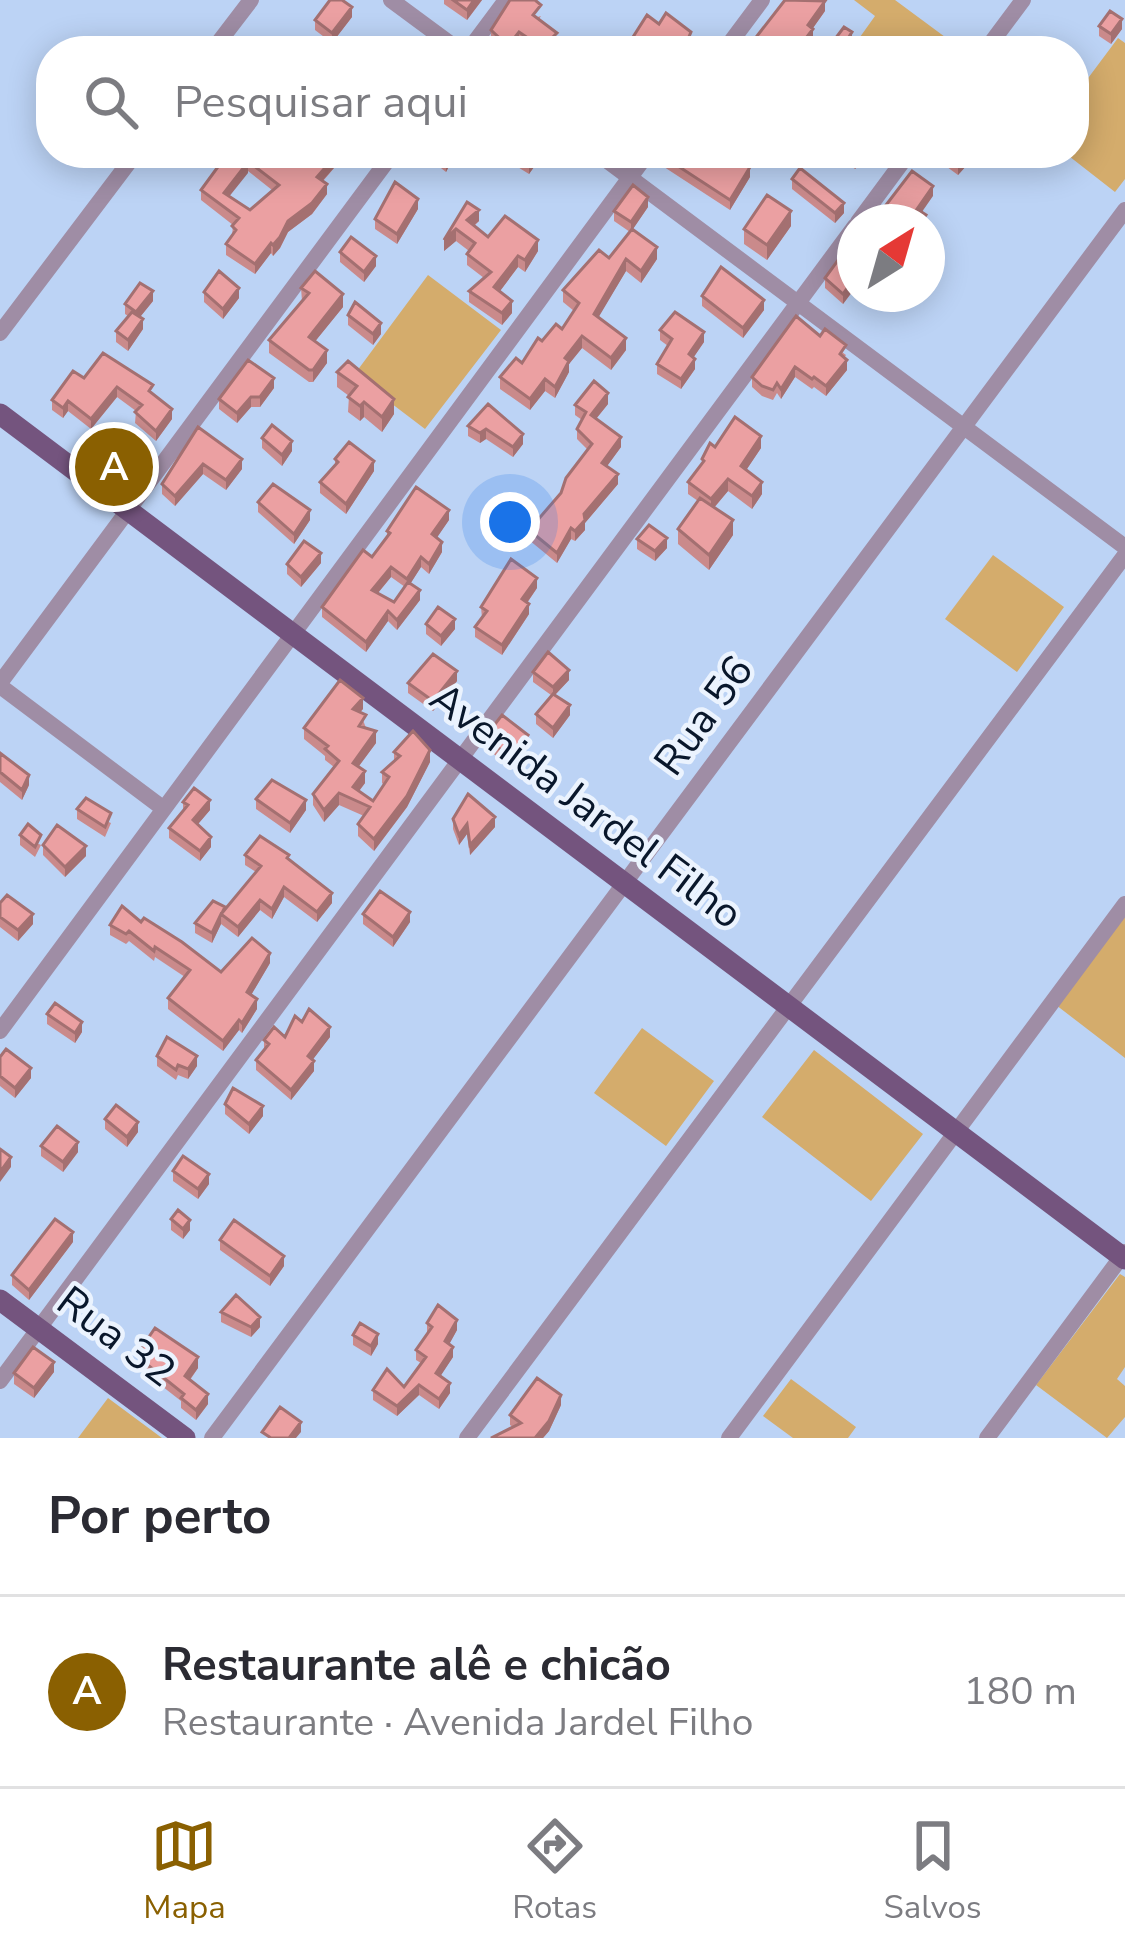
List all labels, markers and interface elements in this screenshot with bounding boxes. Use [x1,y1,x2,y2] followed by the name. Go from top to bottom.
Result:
[36,36,1089,168] search box
[78,69,144,135] icon: search
[174,72,468,133] text: Pesquisar aqui
[837,204,945,312] north arrow
[75,422,153,512] pin: A
[480,492,540,552] your location
[641,645,767,787] street label: Rua 56
[418,670,754,942] street label: Avenida Jardel Filho
[45,1274,187,1400] street label: Rua 32
[48,1481,271,1551] text: Por perto
[162,1635,671,1696] text: Restaurante alê e chicão
[72,1665,102,1718] text: A
[963,1665,1077,1718] text: 180 m
[162,1696,753,1749] text: Restaurante · Avenida Jardel Filho
[143,1813,226,1930] tab: Mapa
[512,1813,597,1930] tab: Rotas
[884,1813,982,1930] tab: Salvos

